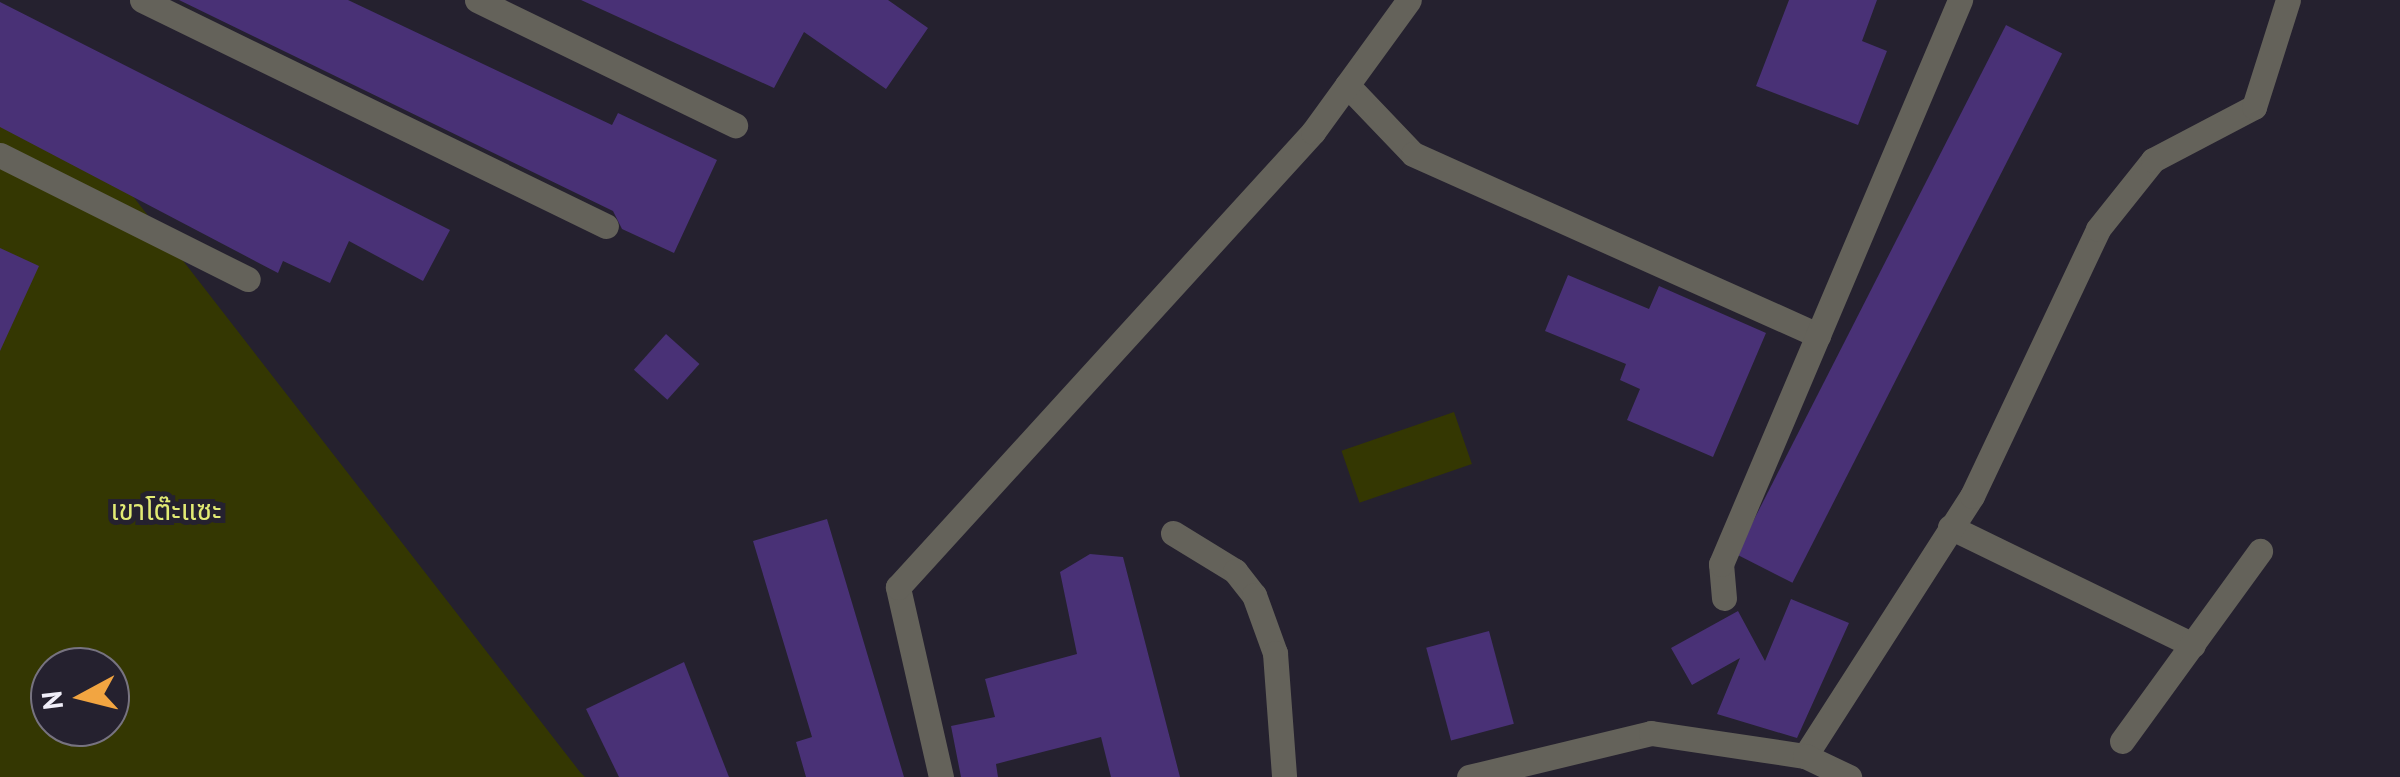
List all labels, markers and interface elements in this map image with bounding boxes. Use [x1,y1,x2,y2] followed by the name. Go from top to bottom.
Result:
[111,493,221,527] park label: เขาโต๊ะแซะ
[30,647,130,747] north arrow
[32,689,71,712] text: N

